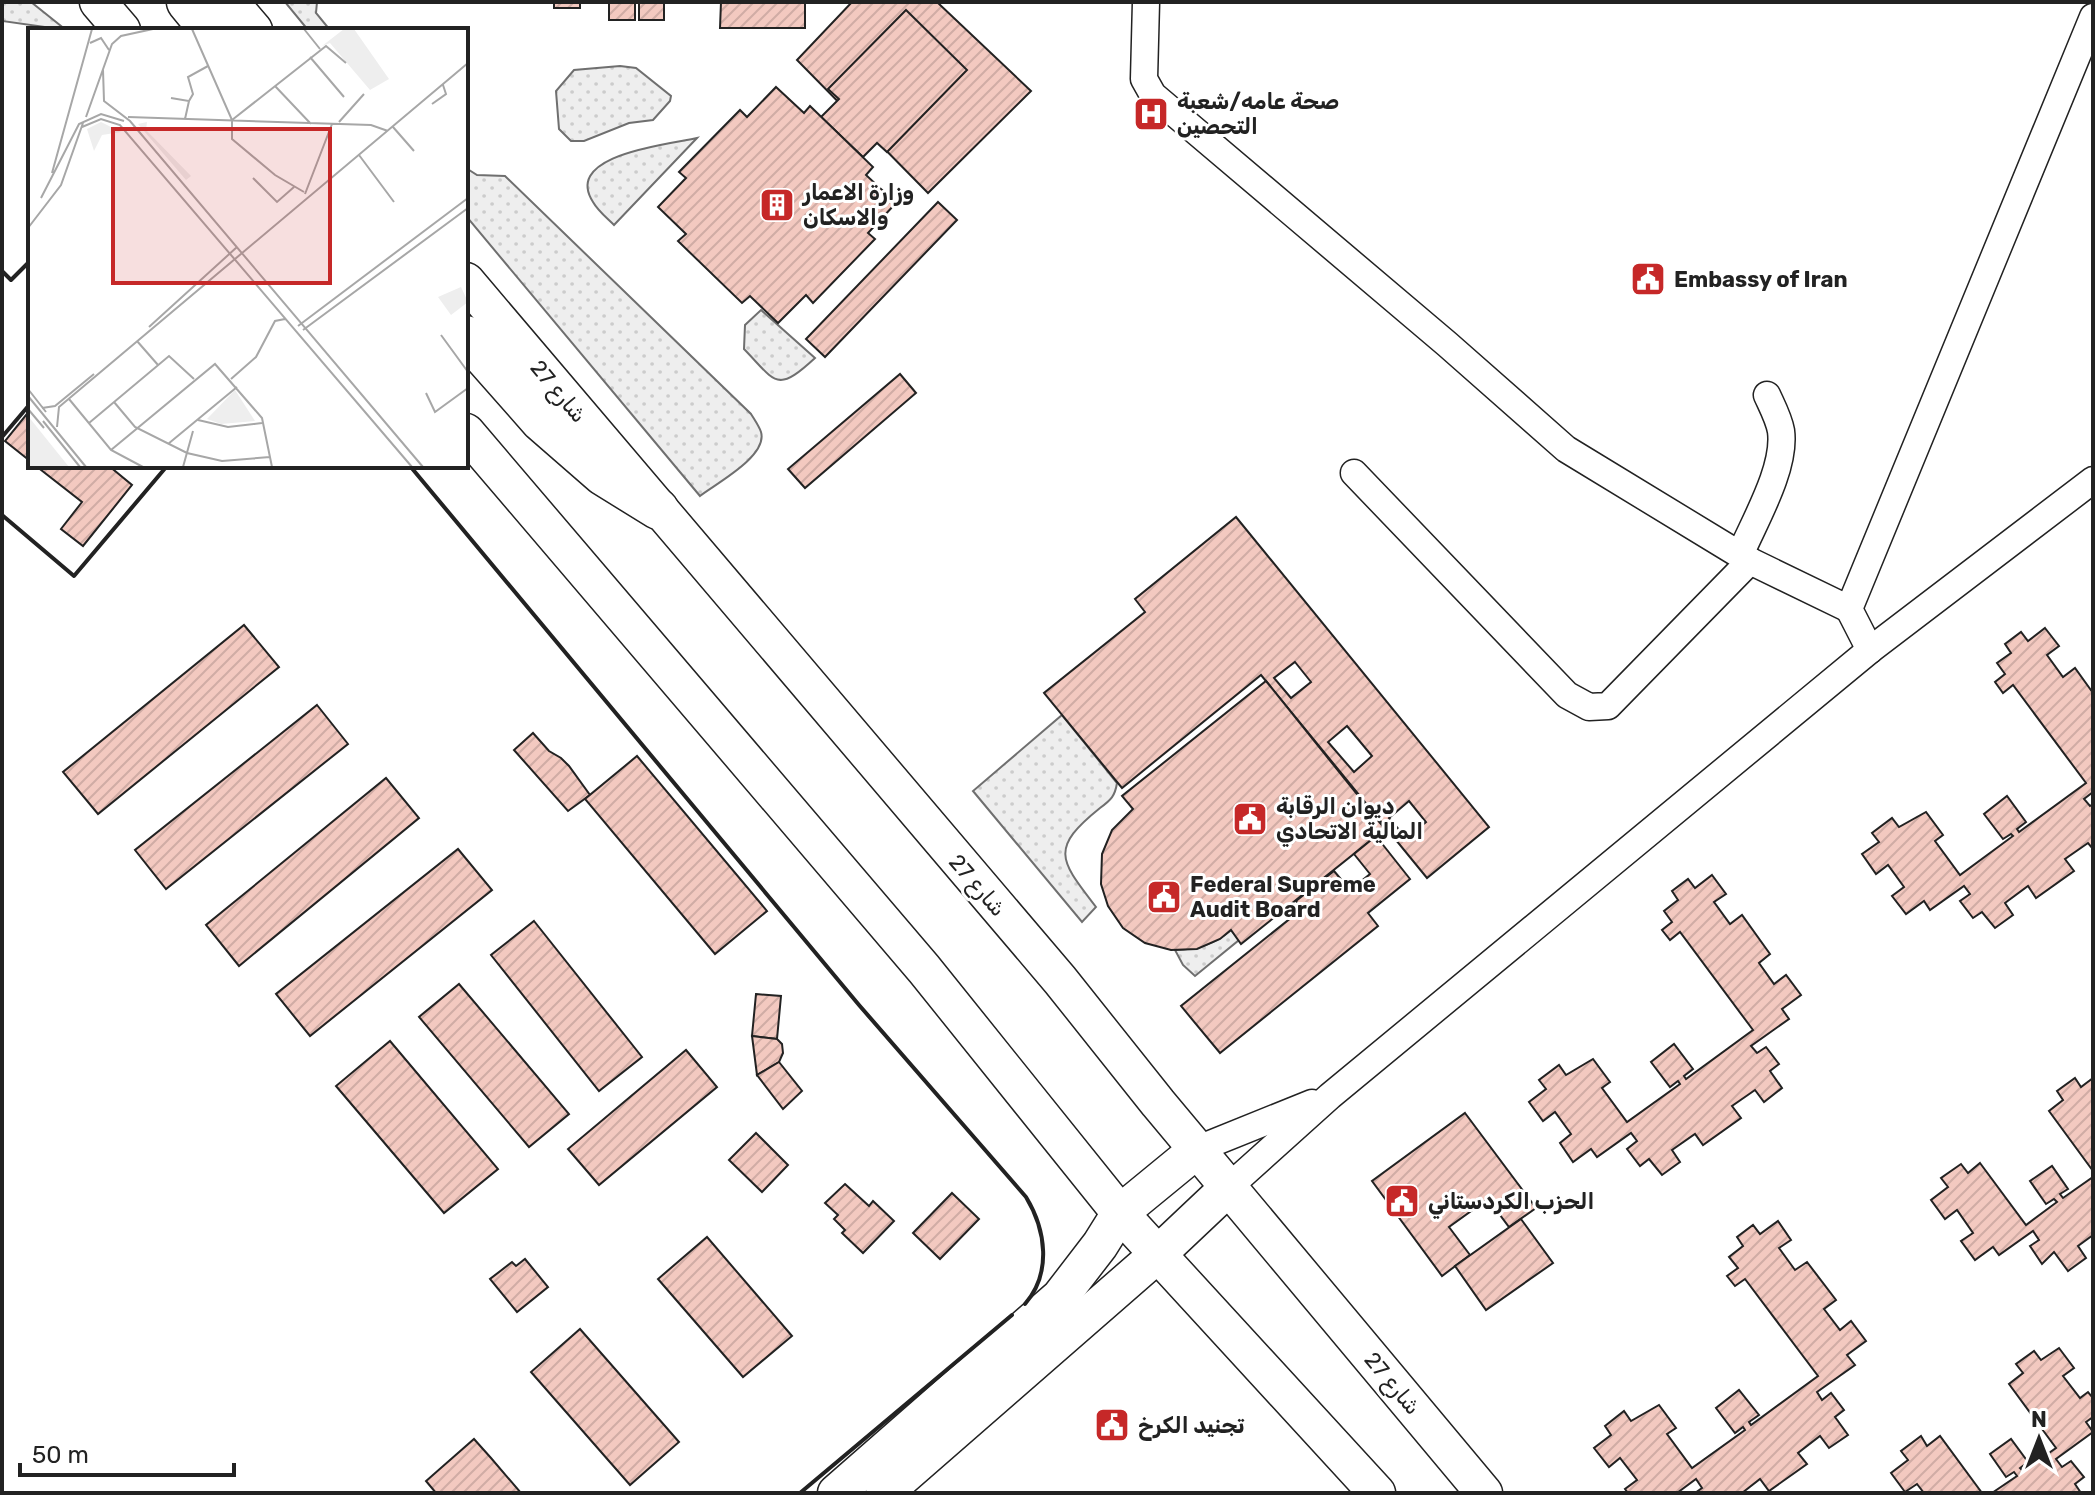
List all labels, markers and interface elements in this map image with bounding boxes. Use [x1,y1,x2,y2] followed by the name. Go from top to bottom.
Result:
[28,28,468,468] inset map
[1177,88,1339,140] place label: صحة عامه/شعبة التحصين
[1132,95,1170,133] hospital icon: صحة عامه/شعبة التحصين
[801,179,914,231] place label: وزارة الاعمار والاسكان
[758,186,796,224] building icon: وزارة الاعمار والاسكان
[1629,260,1667,298] public building icon: Embassy of Iran
[1674,266,1848,293] place label: Embassy of Iran
[523,355,593,429] street label: شارع 27
[1276,793,1423,847] place label: ديوان الرقابة المالية الاتحادي
[1231,800,1269,838] public building icon: ديوان الرقابة المالية الاتحادي
[942,849,1012,923] street label: شارع 27
[1190,871,1376,923] place label: Federal Supreme Audit Board
[1145,878,1183,916] public building icon: Federal Supreme Audit Board
[1383,1182,1421,1220] public building icon: الحزب الكردستاني
[1428,1188,1594,1219] place label: الحزب الكردستاني
[1357,1347,1427,1421] street label: شارع 27
[1999,1399,2079,1479] north arrow
[1093,1406,1131,1444] public building icon: تجنيد الكرخ
[2031,1406,2047,1433] text: N
[1138,1412,1245,1441] place label: تجنيد الكرخ
[20,1427,234,1477] scale bar
[32,1441,89,1469] text: 50 m

